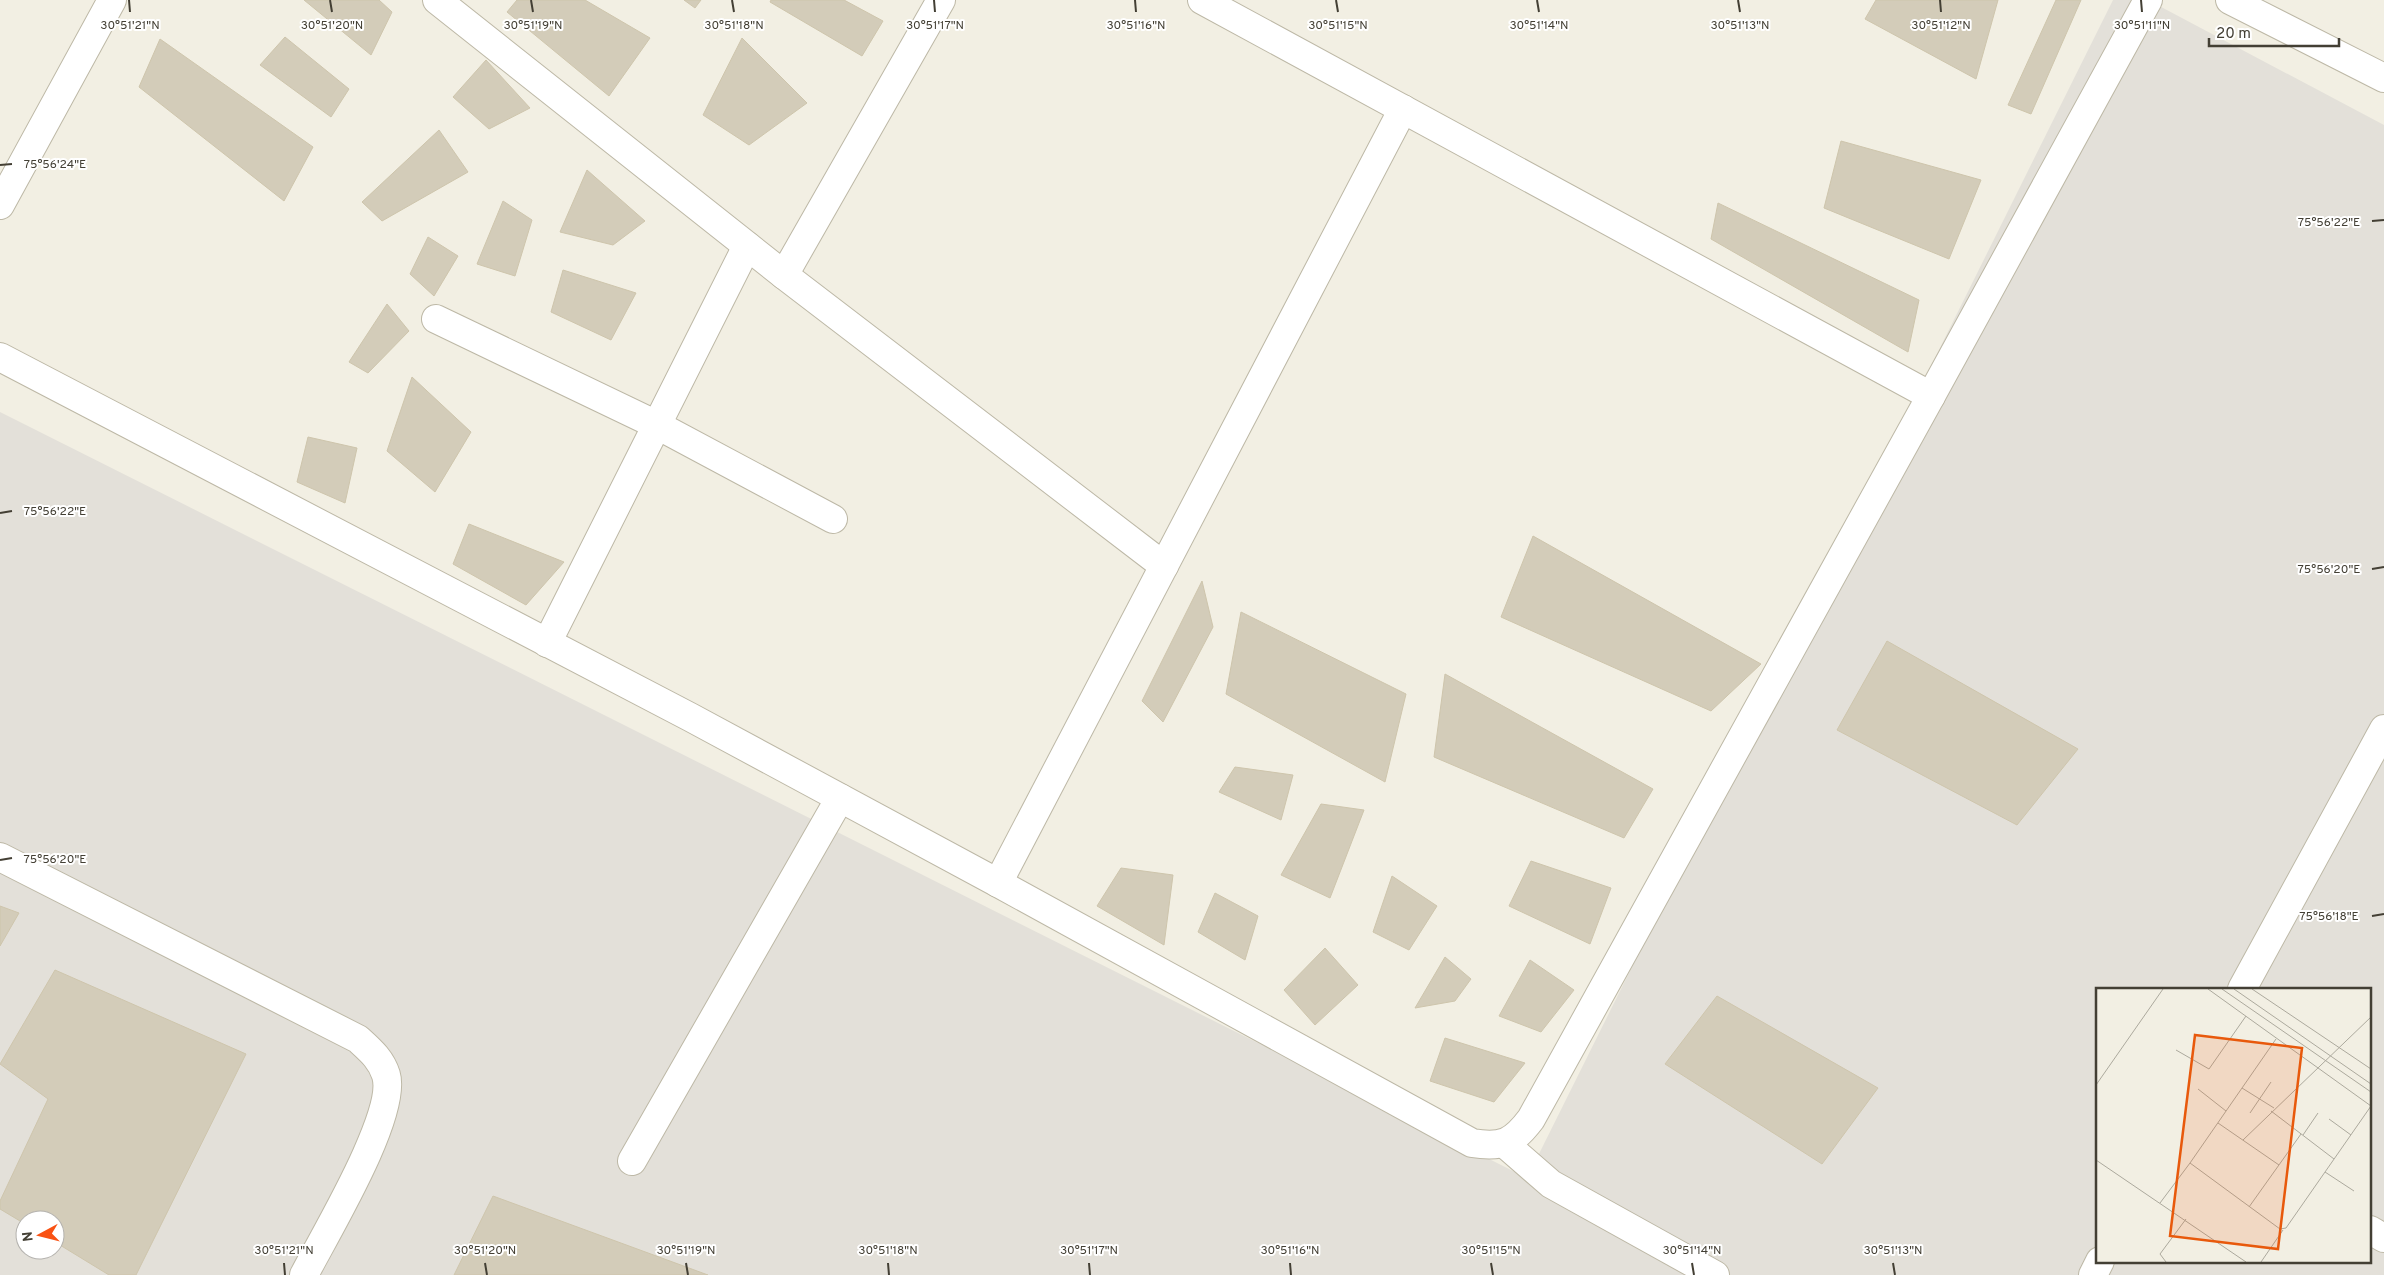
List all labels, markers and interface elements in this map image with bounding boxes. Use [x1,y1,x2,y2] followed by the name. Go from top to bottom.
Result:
[2209,15,2339,47] scale bar
[100,18,160,34] text: 30°51'21"N
[301,18,363,34] text: 30°51'20"N
[503,18,563,34] text: 30°51'19"N
[704,18,764,34] text: 30°51'18"N
[906,18,964,34] text: 30°51'17"N
[1106,18,1166,34] text: 30°51'16"N
[1308,18,1368,34] text: 30°51'15"N
[1509,18,1569,34] text: 30°51'14"N
[1710,18,1770,34] text: 30°51'13"N
[1911,18,1971,34] text: 30°51'12"N
[2114,18,2170,34] text: 30°51'11"N
[2216,25,2251,44] text: 20 m
[24,157,86,173] text: 75°56'24"E
[2298,215,2360,231] text: 75°56'22"E
[24,504,86,520] text: 75°56'22"E
[2298,562,2360,578] text: 75°56'20"E
[24,852,86,868] text: 75°56'20"E
[2299,909,2359,925] text: 75°56'18"E
[2096,988,2372,1262] inset map
[15,1210,65,1260] north arrow
[20,1230,38,1242] text: N
[254,1243,314,1259] text: 30°51'21"N
[454,1243,516,1259] text: 30°51'20"N
[656,1243,716,1259] text: 30°51'19"N
[858,1243,918,1259] text: 30°51'18"N
[1060,1243,1118,1259] text: 30°51'17"N
[1260,1243,1320,1259] text: 30°51'16"N
[1461,1243,1521,1259] text: 30°51'15"N
[1662,1243,1722,1259] text: 30°51'14"N
[1863,1243,1923,1259] text: 30°51'13"N

